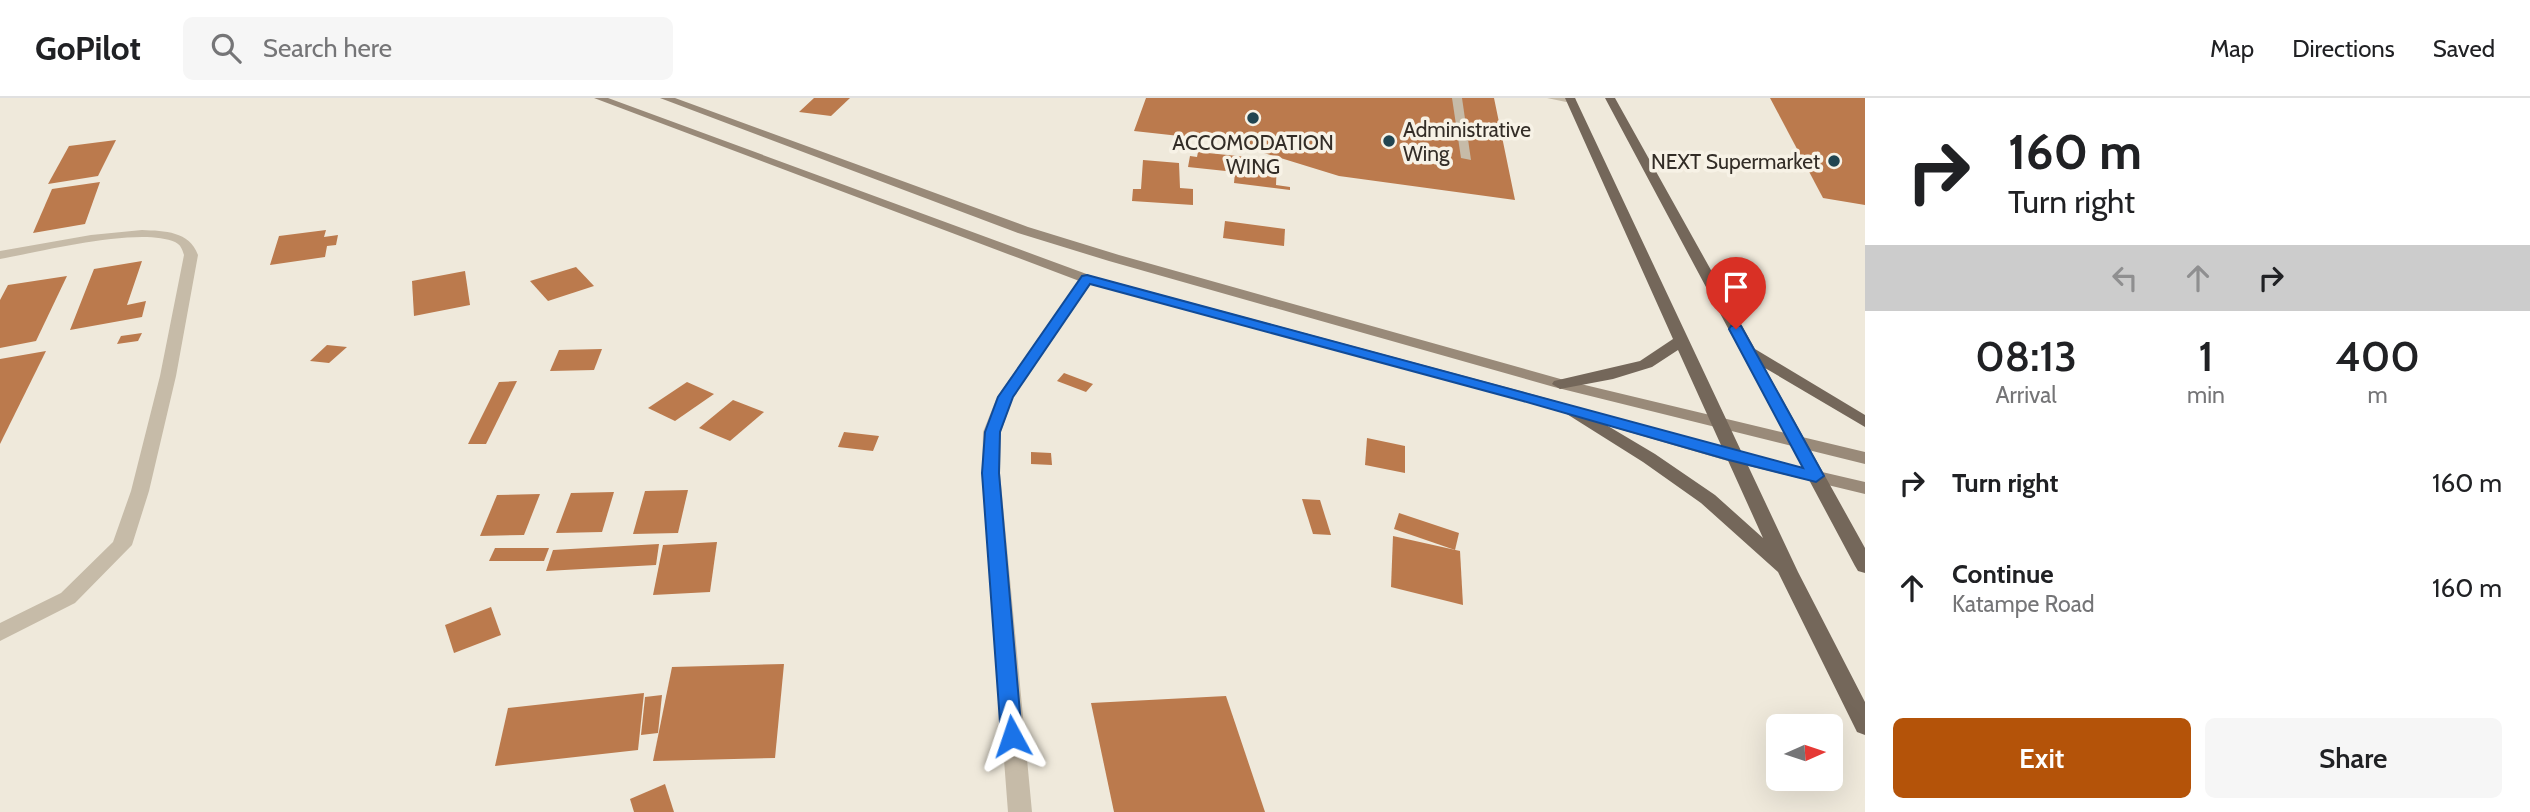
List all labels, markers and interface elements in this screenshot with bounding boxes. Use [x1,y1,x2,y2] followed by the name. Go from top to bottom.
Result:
[183,17,673,80] search box
[35,28,141,68] text: GoPilot
[207,29,245,67] icon: search
[263,32,392,64] text: Search here
[2210,34,2254,63] text: Map
[2292,34,2395,63] text: Directions
[2433,34,2495,63] text: Saved
[1245,110,1261,126] marker: ACCOMODATION WING
[1403,117,1531,166] place label: Administrative Wing
[2008,122,2142,181] text: 160 m
[1893,126,1984,217] icon: right
[1172,130,1334,179] place label: ACCOMODATION WING
[1381,133,1397,149] marker: Administrative Wing
[1651,149,1820,174] place label: NEXT Supermarket
[1826,153,1842,169] marker: NEXT Supermarket
[2008,182,2135,221] text: Turn right
[1706,257,1766,329] pin
[2106,259,2144,297] icon: left
[2179,259,2217,297] icon: ahead
[2252,259,2290,297] icon: right
[1717,268,1755,306] icon: arrive
[1975,330,2077,382] text: 08:13
[2199,330,2213,382] text: 1
[2335,330,2420,382] text: 400
[1995,381,2057,409] text: Arrival
[2187,381,2225,409] text: min
[2367,381,2388,409] text: m
[1893,464,1931,502] icon: right
[1952,467,2058,499] text: Turn right
[2432,467,2502,499] text: 160 m
[1952,558,2054,590] text: Continue
[1893,569,1931,607] icon: ahead
[2432,572,2502,604] text: 160 m
[1952,590,2094,618] text: Katampe Road
[975,699,1049,773] position arrow
[1766,714,1843,791] north arrow
[1766,714,1843,791] map controls
[1893,718,2191,798] button: Exit
[2205,718,2502,798] button: Share

